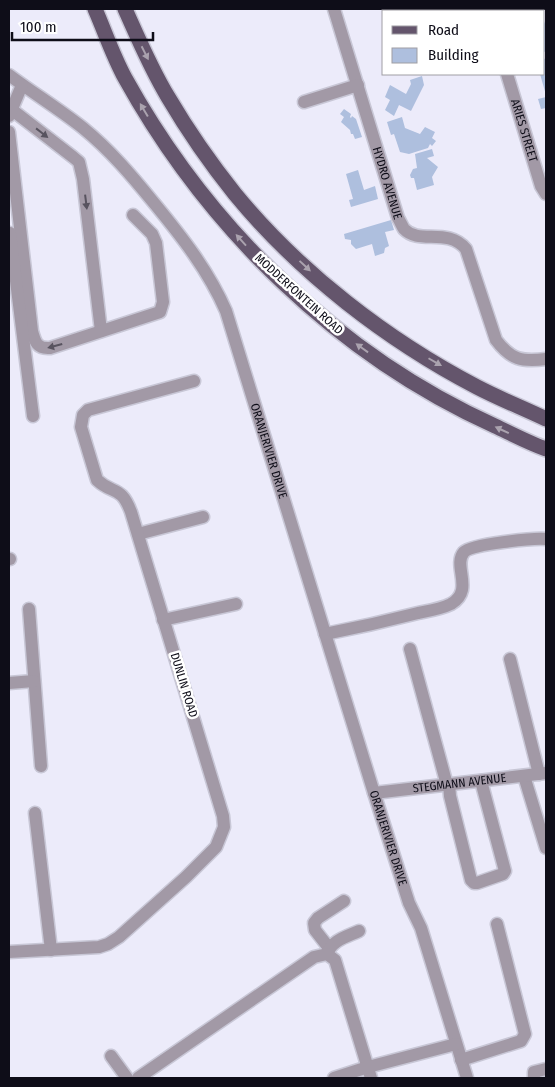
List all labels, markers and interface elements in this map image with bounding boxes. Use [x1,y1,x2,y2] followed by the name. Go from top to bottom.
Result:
[12,10,154,42] scale bar
[382,10,545,75] legend
[20,18,57,36] text: 100 m
[428,21,459,39] text: Road
[141,46,149,60] one-way arrow
[428,46,479,64] text: Building
[508,97,540,164] street label: ARIES STREET
[139,103,148,116] one-way arrow
[35,127,48,138] one-way arrow
[370,145,405,221] street label: HYDRO AVENUE
[82,194,90,210] one-way arrow
[235,234,247,246] one-way arrow
[252,251,346,337] street label: MODDERFONTEIN ROAD
[298,260,310,272] one-way arrow
[47,342,62,350] one-way arrow
[355,343,369,353] one-way arrow
[428,358,441,367] one-way arrow
[248,401,290,501] street label: ORANJERIVIER DRIVE
[495,425,509,433] one-way arrow
[168,651,200,719] street label: DUNLIN ROAD
[412,771,507,795] street label: STEGMANN AVENUE
[367,789,410,888] street label: ORANJERIVIER DRIVE

